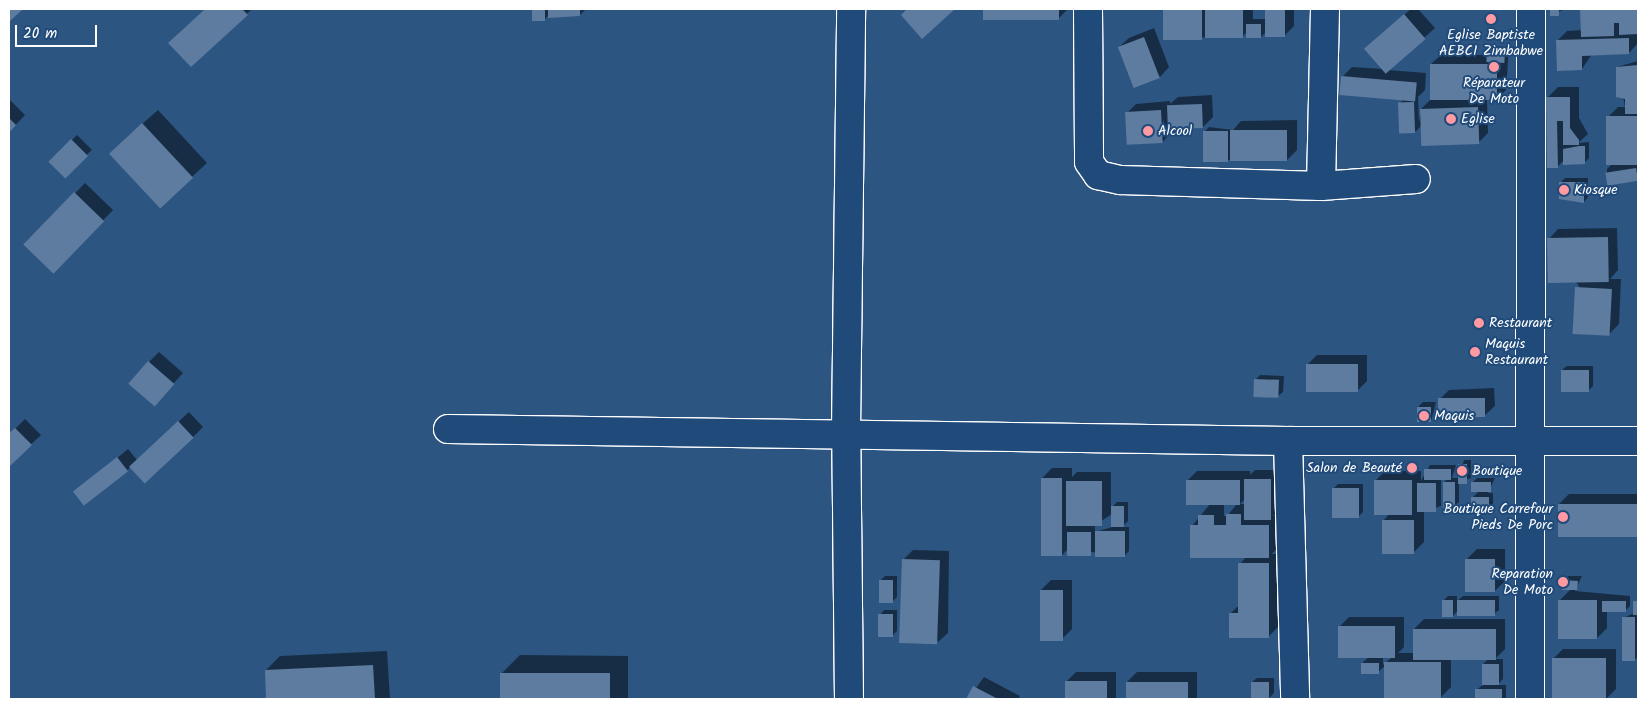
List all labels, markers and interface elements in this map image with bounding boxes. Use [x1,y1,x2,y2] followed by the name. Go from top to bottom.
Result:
[1485,13,1497,25] marker: Eglise Baptiste AEBCI Zimbabwe
[18,15,100,47] scale bar
[23,22,57,46] text: 20 m
[1439,27,1543,59] place label: Eglise Baptiste AEBCI Zimbabwe
[1488,61,1500,73] marker: Réparateur De Moto
[1463,75,1525,108] place label: Réparateur De Moto
[1461,111,1495,127] place label: Eglise
[1445,113,1457,125] marker: Eglise
[1158,123,1192,139] place label: Alcool
[1142,125,1154,137] marker: Alcool
[1574,182,1618,198] place label: Kiosque
[1558,184,1570,196] marker: Kiosque
[1489,315,1552,331] place label: Restaurant
[1473,317,1485,329] marker: Restaurant
[1485,336,1548,368] place label: Maquis Restaurant
[1469,346,1481,358] marker: Maquis Restaurant
[1434,408,1474,424] place label: Maquis
[1418,410,1430,422] marker: Maquis
[1306,460,1402,476] place label: Salon de Beauté
[1406,462,1418,474] marker: Salon de Beauté
[1472,463,1522,479] place label: Boutique
[1456,465,1468,477] marker: Boutique
[1443,501,1553,534] place label: Boutique Carrefour Pieds De Porc
[1557,511,1569,523] marker: Boutique Carrefour Pieds De Porc
[1492,566,1553,598] place label: Reparation De Moto
[1557,576,1569,588] marker: Reparation De Moto

